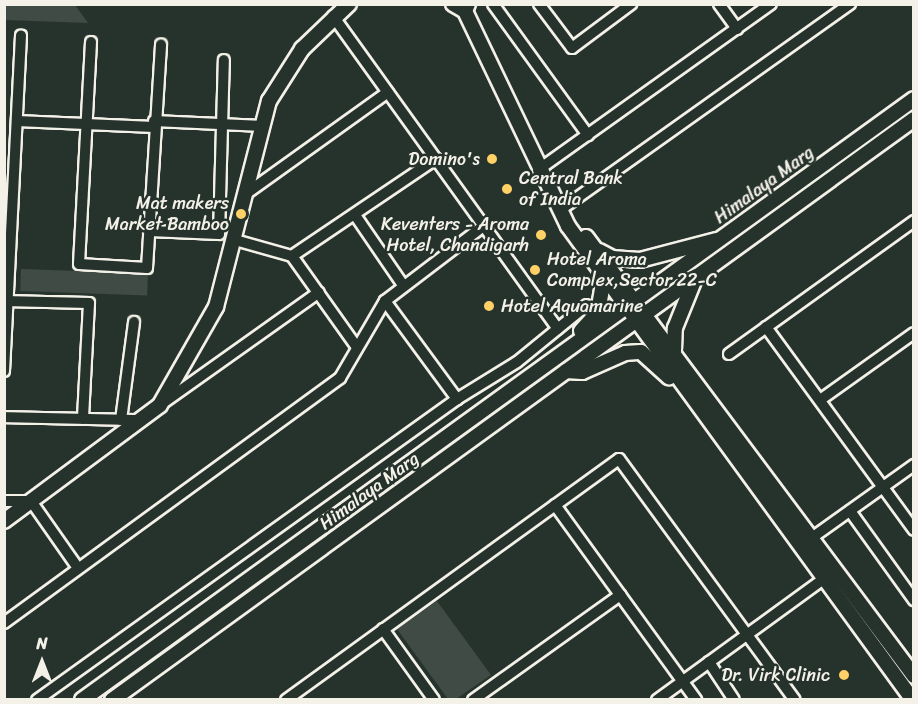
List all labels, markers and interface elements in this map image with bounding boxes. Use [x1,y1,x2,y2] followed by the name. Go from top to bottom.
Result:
[710,142,818,228] street label: Himalaya Marg
[409,148,480,170] place label: Domino's
[485,152,499,166] marker: Domino's
[519,168,623,210] place label: Central Bank of India
[500,182,514,196] marker: Central Bank of India
[105,193,229,236] place label: Mat makers Market Bamboo
[234,207,248,221] marker: Mat makers Market Bamboo
[381,214,529,256] place label: Keventers - Aroma Hotel, Chandigarh
[534,228,548,242] marker: Keventers - Aroma Hotel, Chandigarh
[547,249,717,292] place label: Hotel Aroma Complex,Sector 22-C
[528,263,542,277] marker: Hotel Aroma Complex,Sector 22-C
[501,295,643,317] place label: Hotel Aquamarine
[482,299,496,313] marker: Hotel Aquamarine
[315,448,423,534] street label: Himalaya Marg
[36,629,48,658] text: N
[12,632,72,692] north arrow
[721,664,830,686] place label: Dr. Virk Clinic
[835,666,853,684] marker: Dr. Virk Clinic

